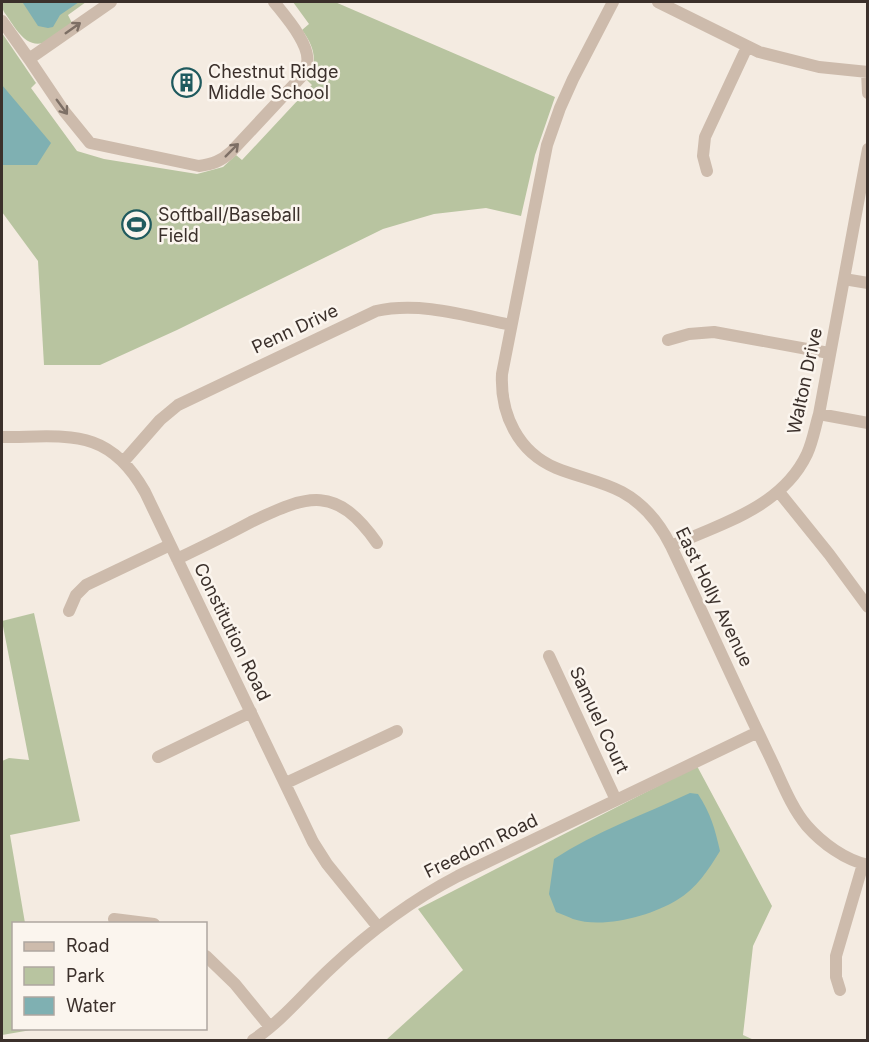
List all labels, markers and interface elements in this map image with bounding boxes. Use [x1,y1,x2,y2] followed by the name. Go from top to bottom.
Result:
[64,22,80,34] one-way arrow
[208,61,338,103] place label: Chestnut Ridge Middle School
[171,66,203,98] building icon: Chestnut Ridge Middle School
[56,99,68,115] one-way arrow
[225,143,240,158] one-way arrow
[158,204,301,246] place label: Softball/Baseball Field
[121,209,153,241] sports icon: Softball/Baseball Field
[248,299,341,358] street label: Penn Drive
[783,326,826,436] street label: Walton Drive
[672,524,757,670] street label: East Holly Avenue
[190,559,275,704] street label: Constitution Road
[566,663,633,777] street label: Samuel Court
[421,809,541,882] street label: Freedom Road
[12,922,207,1030] legend
[66,935,109,956] text: Road
[66,965,105,986] text: Park
[66,995,116,1016] text: Water

